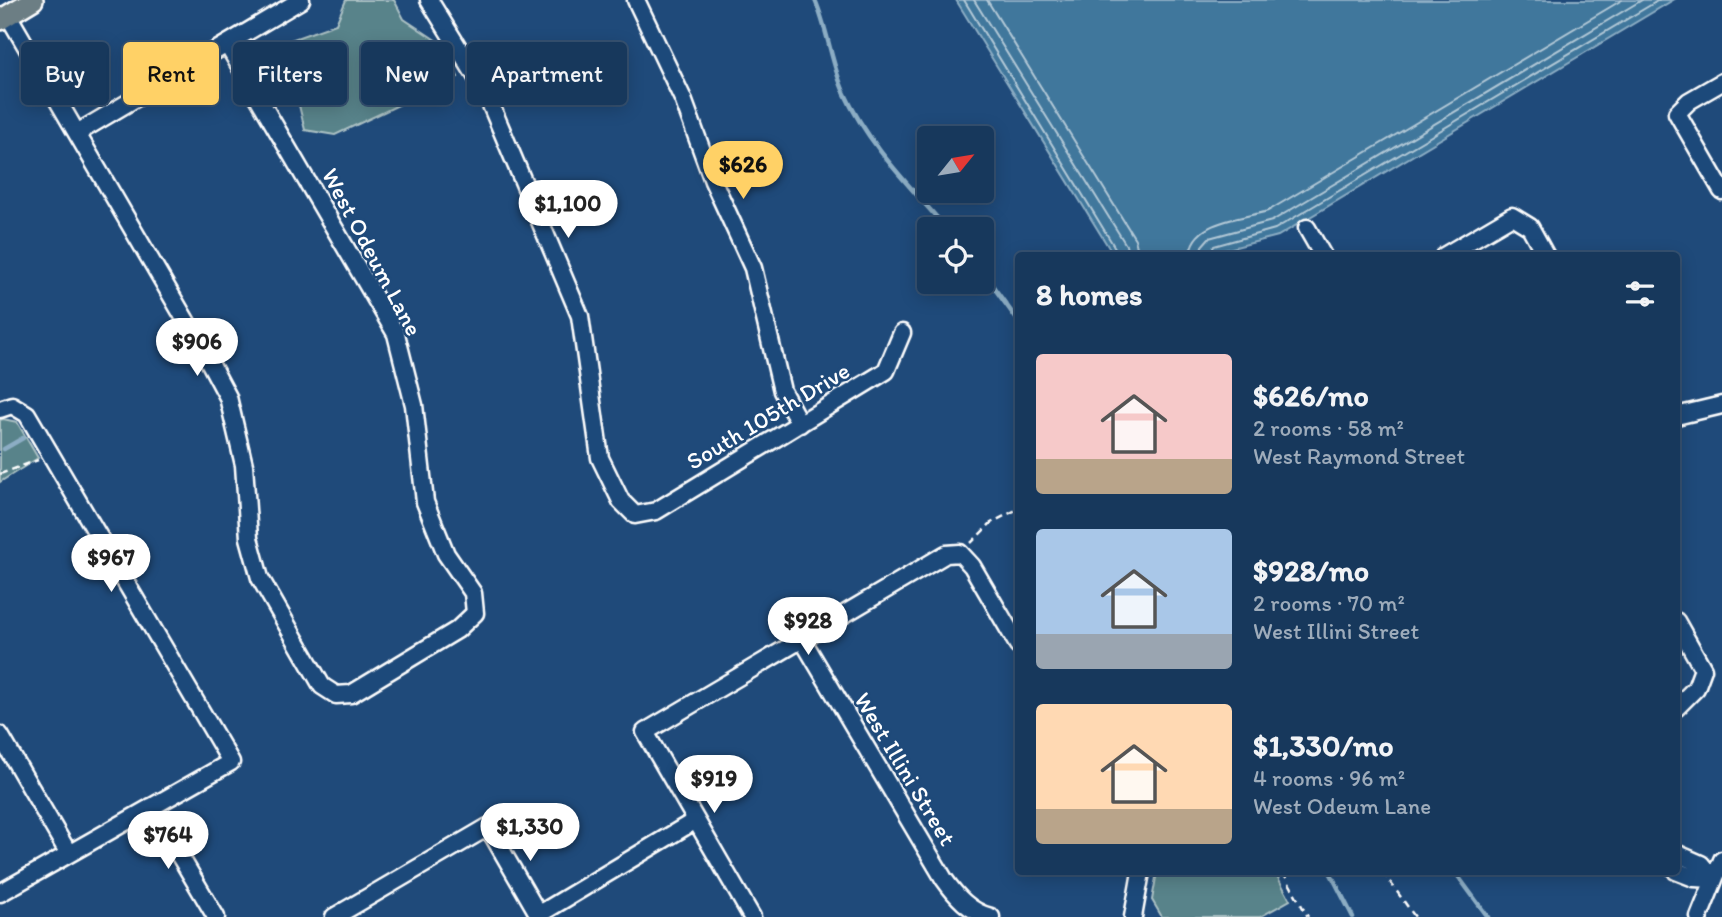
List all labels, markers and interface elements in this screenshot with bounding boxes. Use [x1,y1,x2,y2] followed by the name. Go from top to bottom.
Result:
[21,42,109,105] chip: Buy
[123,42,219,105] chip: Rent
[233,42,347,105] chip: Filters
[361,42,453,105] chip: New
[467,42,627,105] chip: Apartment
[917,126,994,203] north arrow
[917,126,994,294] map controls
[702,142,784,201] pin: $626
[719,150,767,178] text: $626
[316,163,429,341] street label: West Odeum Lane
[511,180,625,240] pin: $1,100
[535,189,601,217] text: $1,100
[917,217,994,294] button: locate
[1621,275,1659,313] icon: filters
[1036,276,1143,313] text: 8 homes
[156,318,238,378] pin: $906
[172,327,222,355] text: $906
[681,355,855,476] street label: South 105th Drive
[1253,377,1369,414] text: $626/mo
[1092,382,1176,466] icon: home
[1253,414,1404,442] text: 2 rooms · 58 m²
[1253,442,1465,470] text: West Raymond Street
[70,534,152,594] pin: $967
[87,543,135,571] text: $967
[1253,552,1369,589] text: $928/mo
[1092,557,1176,641] icon: home
[1253,589,1405,617] text: 2 rooms · 70 m²
[767,598,849,657] pin: $928
[784,606,832,634] text: $928
[1253,617,1419,645] text: West Illini Street
[848,687,962,850] street label: West Illini Street
[1253,727,1394,764] text: $1,330/mo
[1092,732,1176,816] icon: home
[673,756,755,815] pin: $919
[691,764,737,792] text: $919
[1253,764,1405,792] text: 4 rooms · 96 m²
[1253,792,1431,820] text: West Odeum Lane
[473,804,587,863] pin: $1,330
[127,812,209,871] pin: $764
[496,812,564,840] text: $1,330
[143,820,193,848] text: $764

